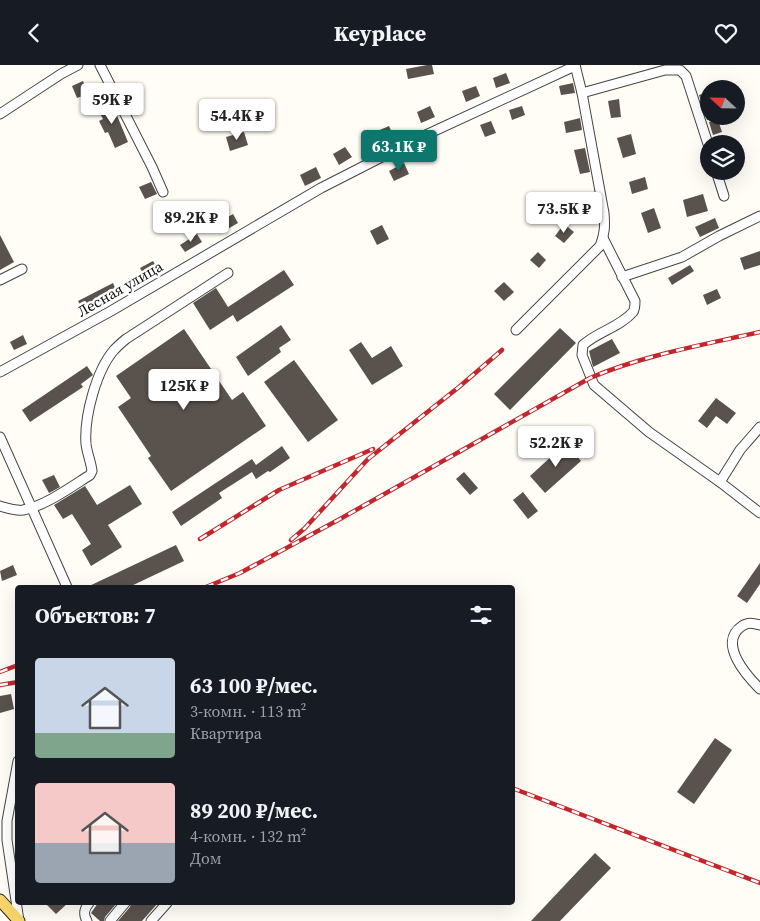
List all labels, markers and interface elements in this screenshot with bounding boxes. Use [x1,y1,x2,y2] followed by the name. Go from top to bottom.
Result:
[334,18,426,48] text: Keyplace
[20,19,48,47] icon: back
[712,19,740,47] icon: heart
[700,80,745,125] north arrow
[700,80,745,180] map controls
[77,83,147,125] pin: 59K ₽
[92,88,132,110] text: 59K ₽
[191,99,283,141] pin: 54.4K ₽
[210,104,264,126] text: 54.4K ₽
[353,129,445,172] pin: 63.1K ₽
[372,135,426,157] text: 63.1K ₽
[700,135,745,180] button: layers
[518,191,610,234] pin: 73.5K ₽
[537,197,591,219] text: 73.5K ₽
[145,201,237,243] pin: 89.2K ₽
[164,206,218,228] text: 89.2K ₽
[73,255,167,322] street label: Лесная улица
[143,369,225,411] pin: 125K ₽
[159,374,209,396] text: 125K ₽
[510,425,602,468] pin: 52.2K ₽
[529,431,583,453] text: 52.2K ₽
[35,601,156,630] text: Объектов: 7
[467,601,495,629] icon: filters
[190,671,318,700] text: 63 100 ₽/мес.
[75,678,135,738] icon: home
[190,700,306,722] text: 3-комн. · 113 m²
[190,722,262,744] text: Квартира
[190,796,318,825] text: 89 200 ₽/мес.
[75,803,135,863] icon: home
[190,825,306,847] text: 4-комн. · 132 m²
[190,847,222,869] text: Дом

